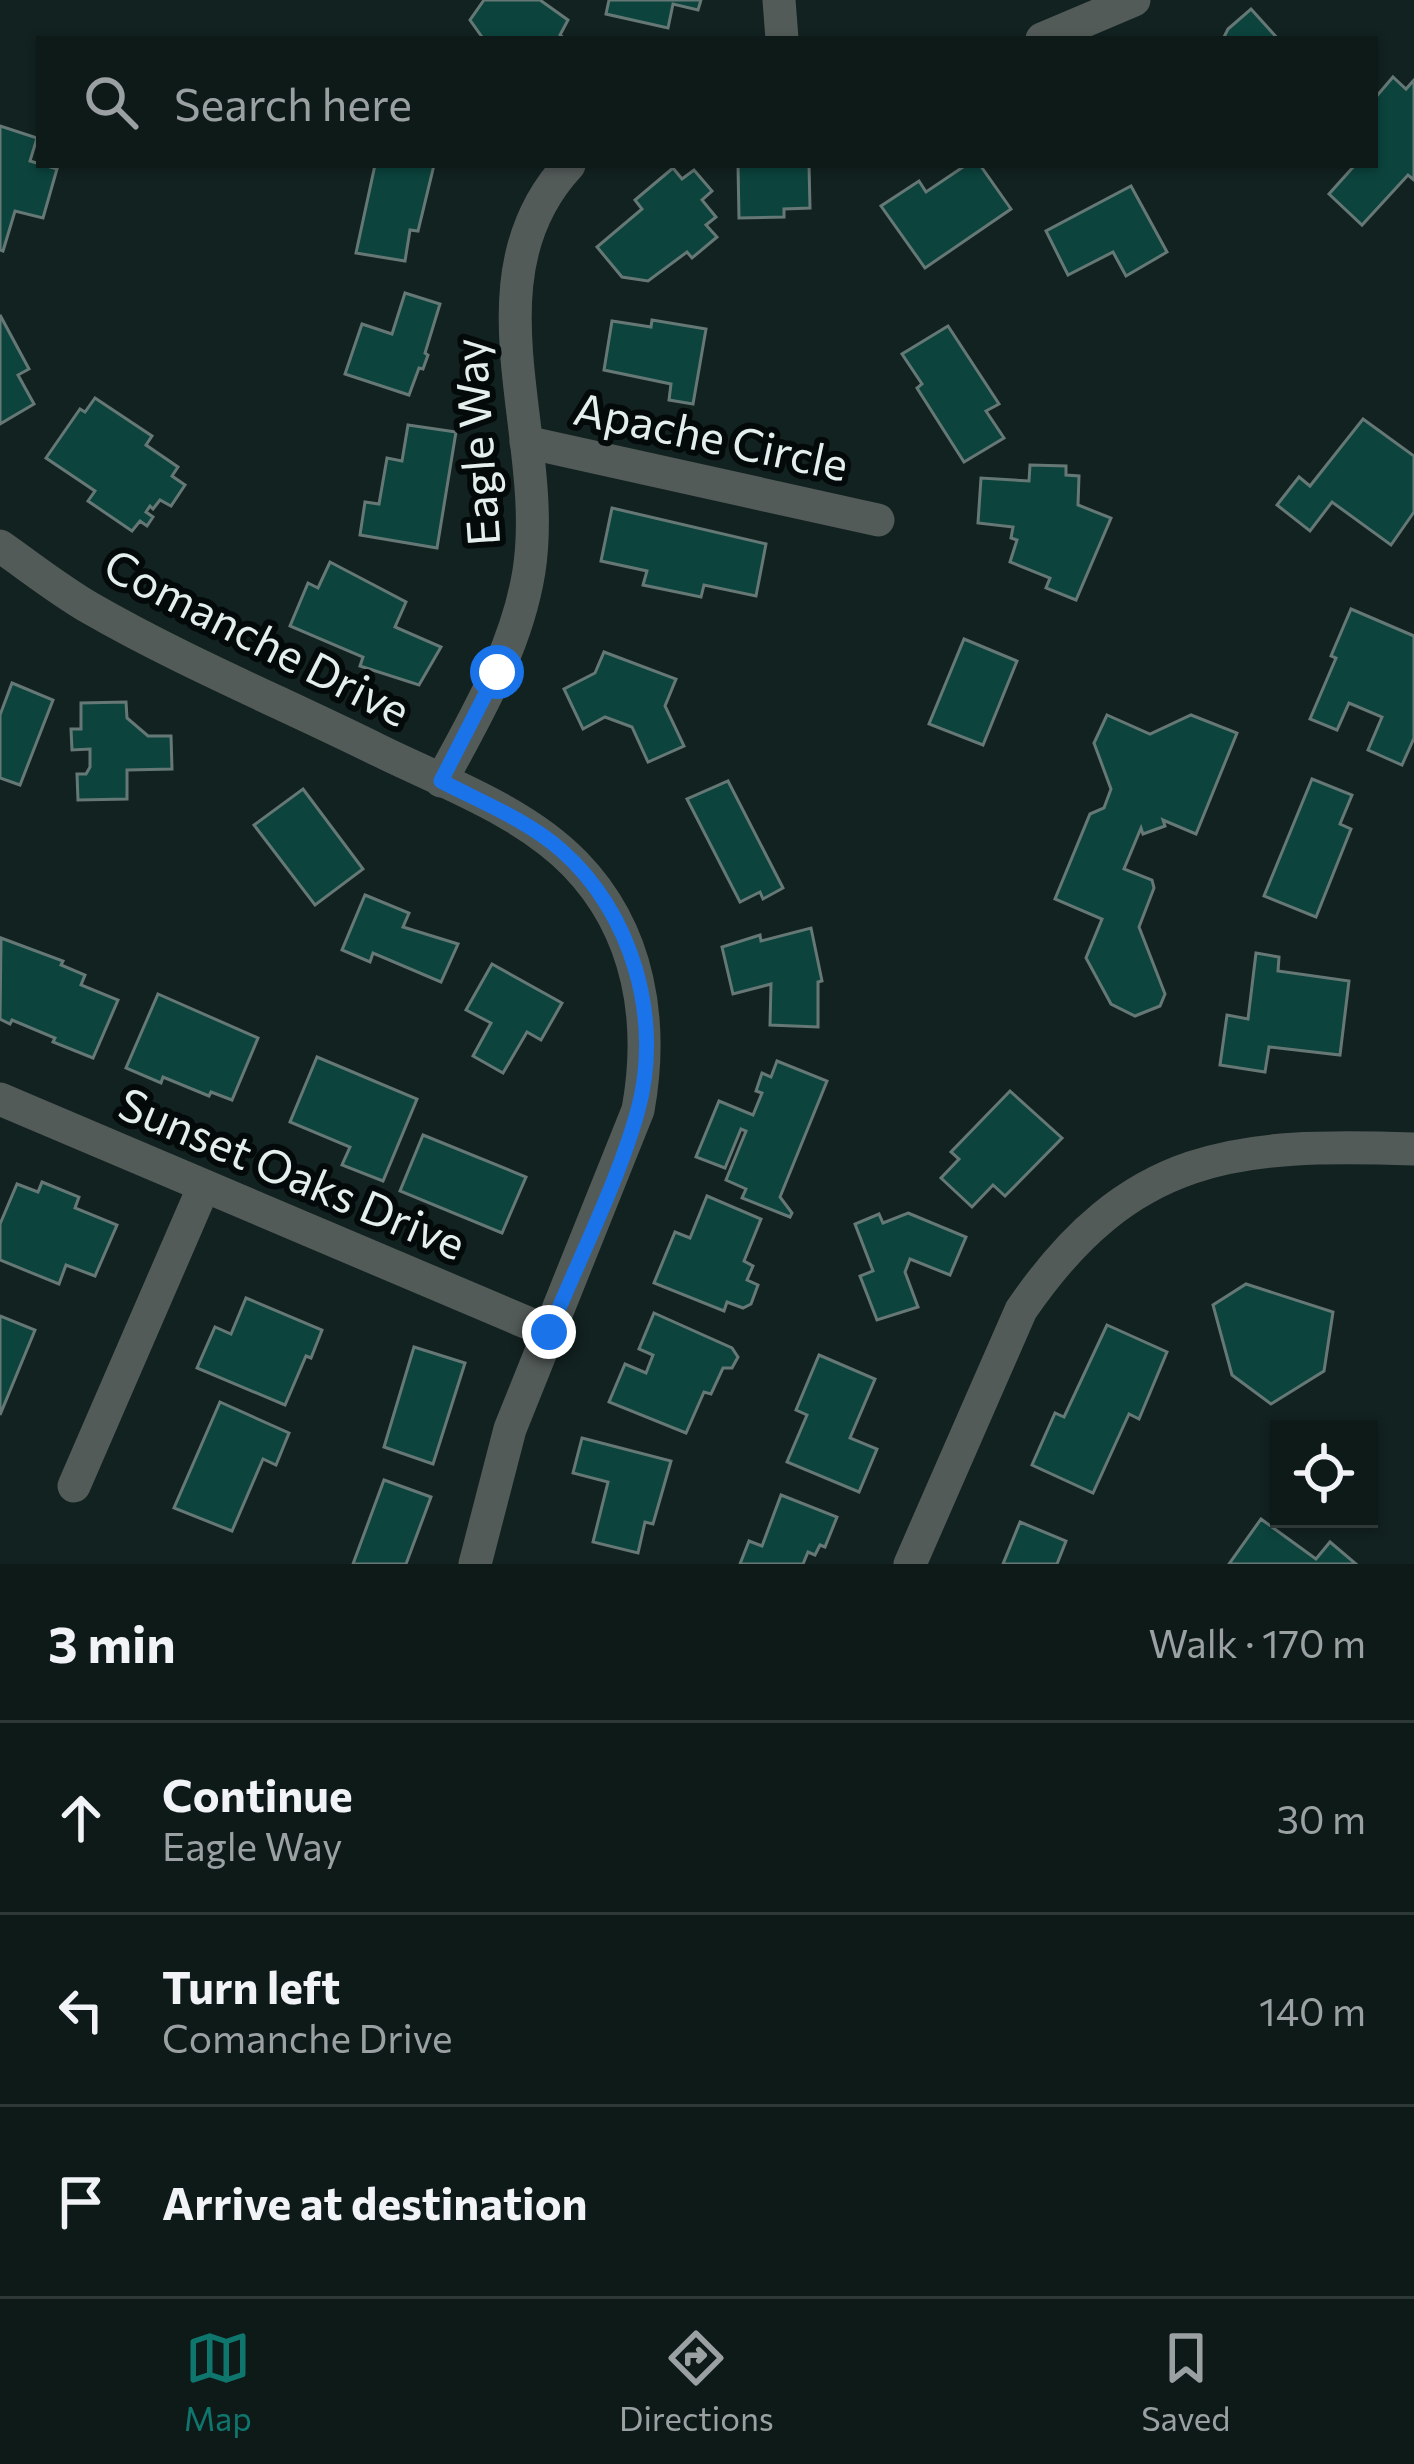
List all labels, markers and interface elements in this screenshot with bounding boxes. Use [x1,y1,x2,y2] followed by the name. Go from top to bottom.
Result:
[36,36,1378,168] search box
[78,69,144,135] icon: search
[174,75,412,130] text: Search here
[440,336,509,548] street label: Eagle Way
[570,379,853,490] street label: Apache Circle
[96,535,420,736] street label: Comanche Drive
[470,645,524,699] route start
[112,1074,474,1269] street label: Sunset Oaks Drive
[522,1305,576,1359] route end
[1270,1420,1378,1528] map controls
[1270,1420,1378,1528] button: locate
[48,1611,176,1674] text: 3 min
[1149,1618,1366,1666] text: Walk · 170 m
[162,1766,353,1821] text: Continue
[48,1785,114,1851] icon: ahead
[1277,1794,1366,1842] text: 30 m
[162,1821,343,1869] text: Eagle Way
[162,1958,340,2013] text: Turn left
[48,1977,114,2043] icon: left
[1259,1986,1366,2034] text: 140 m
[162,2013,453,2061] text: Comanche Drive
[48,2169,114,2235] icon: arrive
[162,2174,588,2229] text: Arrive at destination
[184,2325,252,2438] tab: Map
[619,2325,774,2438] tab: Directions
[1141,2325,1230,2438] tab: Saved

